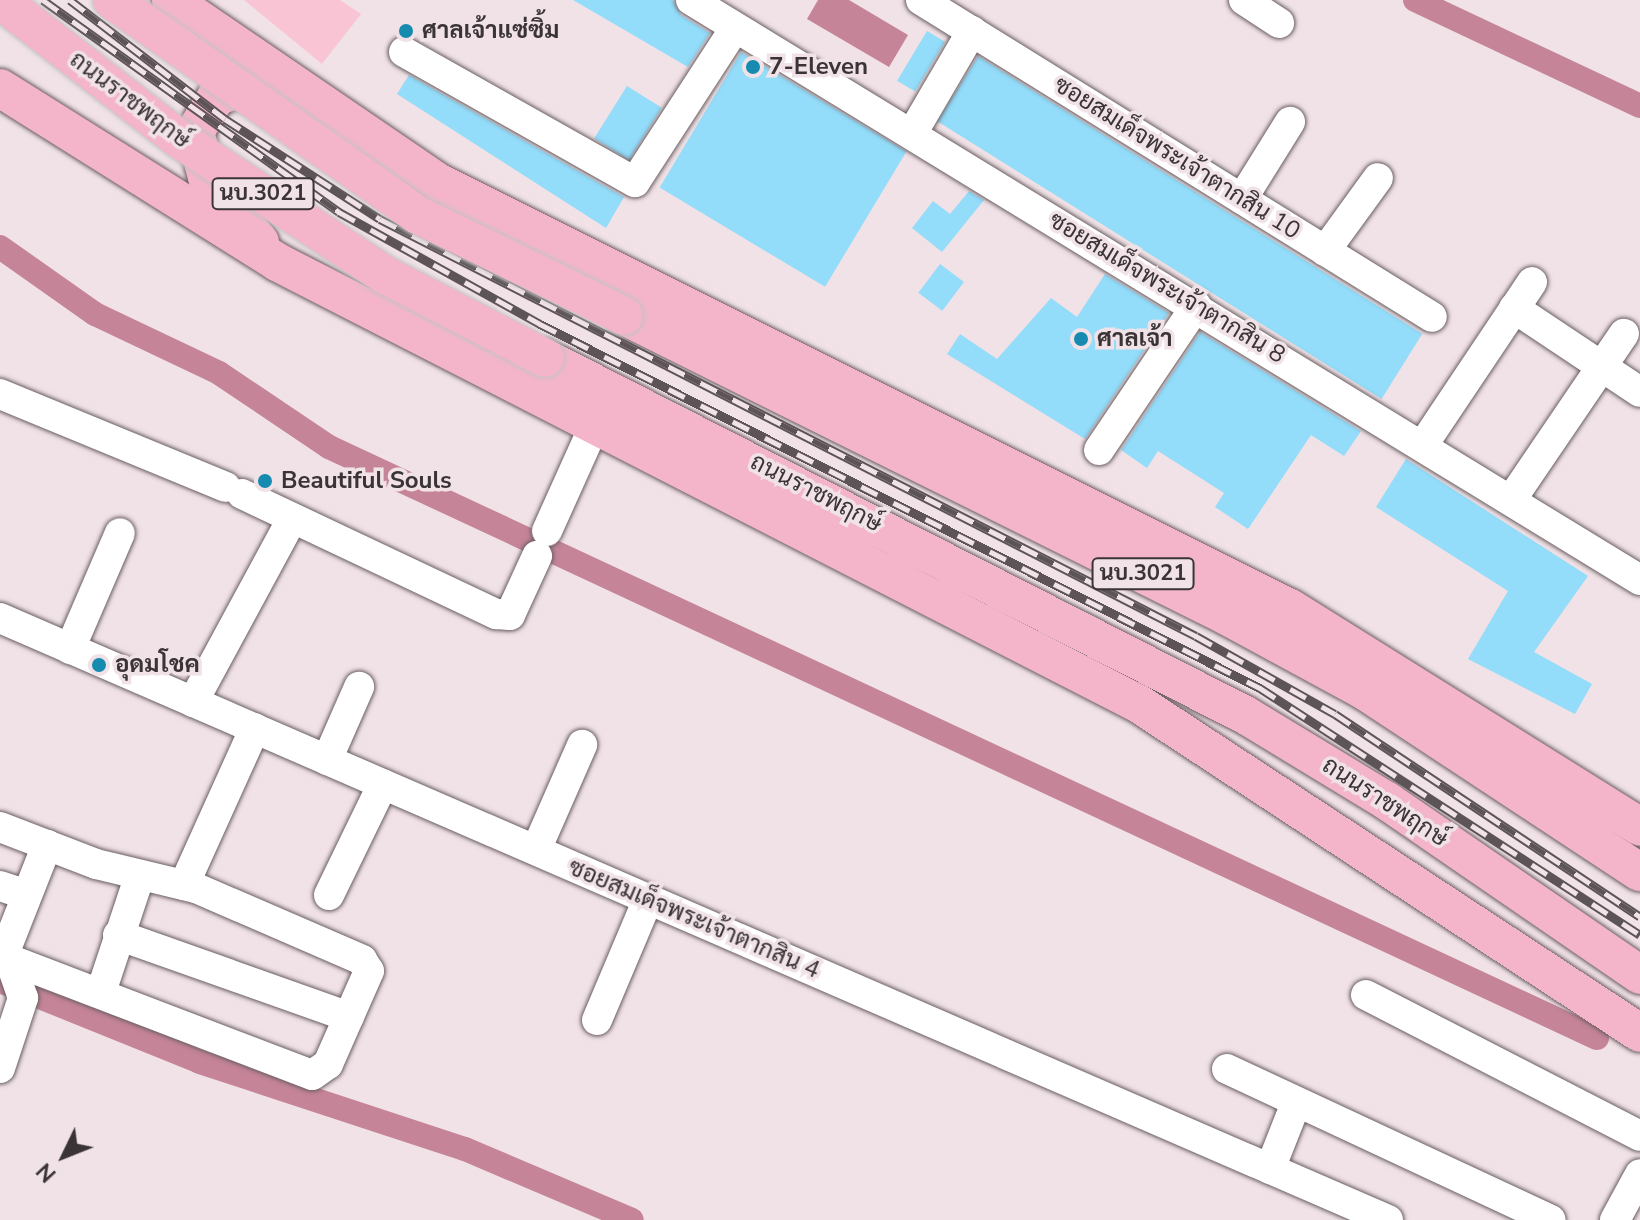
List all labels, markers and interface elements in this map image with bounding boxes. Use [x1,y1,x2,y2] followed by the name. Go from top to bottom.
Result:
[422,17,559,45] place label: ศาลเจ้าแซ่ซิ้ม
[397,22,415,40] marker: ศาลเจ้าแซ่ซิ้ม
[64,45,196,155] street label: ถนนราชพฤกษ์
[769,53,868,81] place label: 7-Eleven
[744,58,762,76] marker: 7-Eleven
[1049,70,1305,246] street label: ซอยสมเด็จพระเจ้าตากสิน 10
[211,176,315,212] road number: นบ.3021
[1044,206,1290,370] street label: ซอยสมเด็จพระเจ้าตากสิน 8
[1097,325,1172,353] place label: ศาลเจ้า
[1072,330,1090,348] marker: ศาลเจ้า
[745,448,887,538] street label: ถนนราชพฤกษ์
[281,467,452,495] place label: Beautiful Souls
[256,472,274,490] marker: Beautiful Souls
[1091,556,1195,592] road number: นบ.3021
[115,651,200,679] place label: อุดมโชค
[90,656,108,674] marker: อุดมโชค
[1317,751,1453,853] street label: ถนนราชพฤกษ์
[564,853,824,985] street label: ซอยสมเด็จพระเจ้าตากสิน 4
[24,1116,104,1196] north arrow
[30,1156,63,1189] text: N

